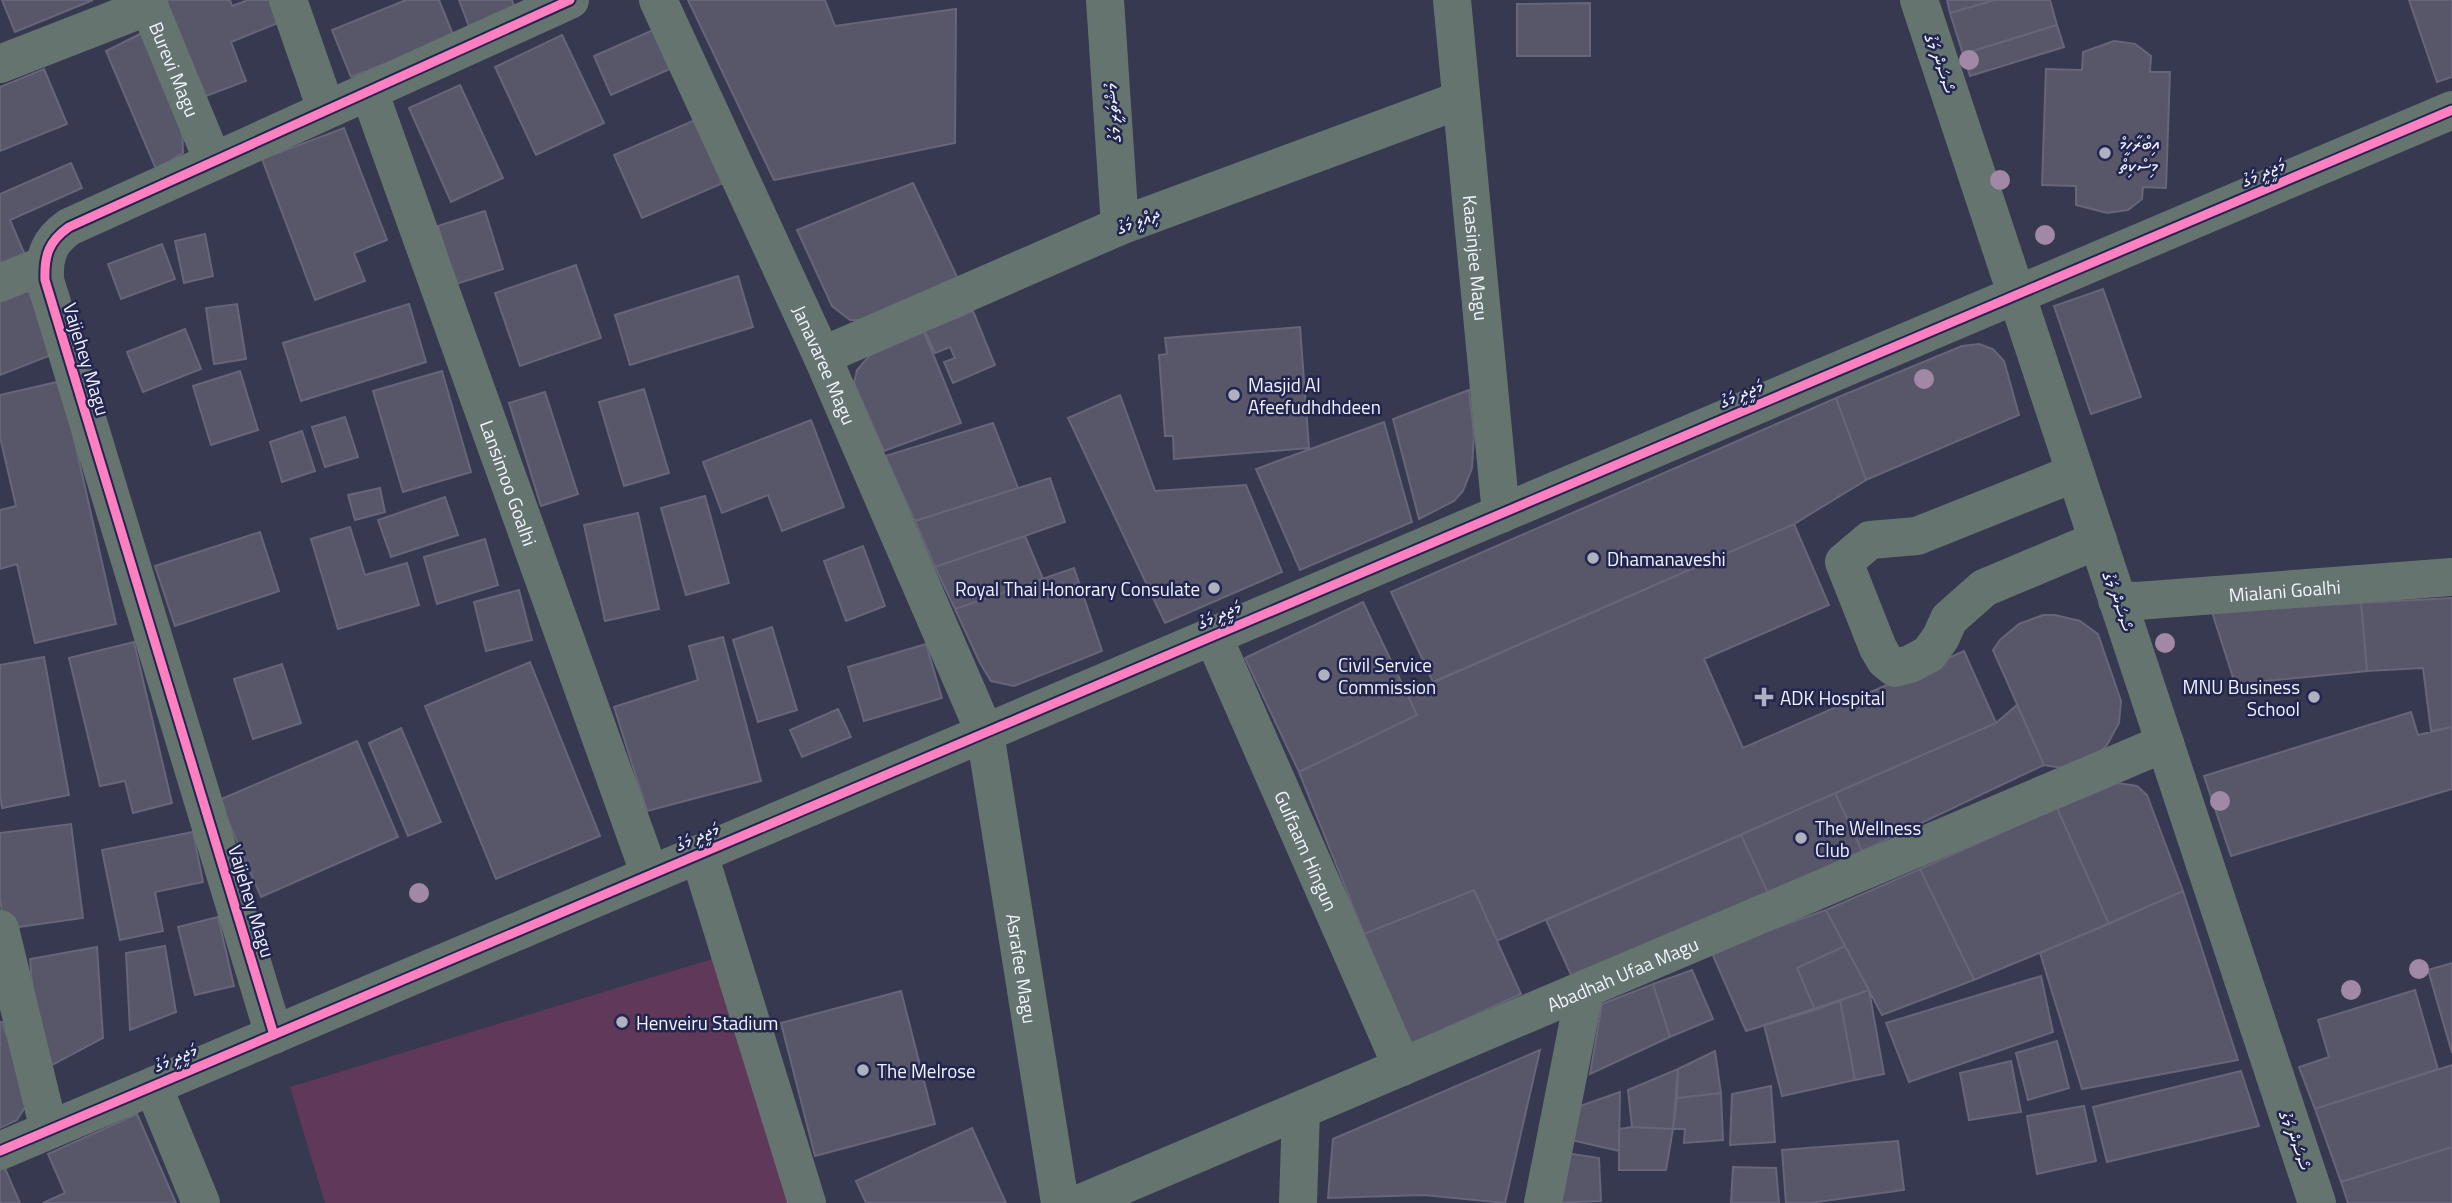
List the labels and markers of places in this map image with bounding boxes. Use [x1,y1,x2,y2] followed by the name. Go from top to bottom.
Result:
[2118,128,2160,179] place label: އިބްރާހީމް މިސްކިތް
[2097,145,2113,161] marker: އިބްރާހީމް މިސްކިތް
[1248,370,1381,421] place label: Masjid Al Afeefudhdhdeen
[1226,387,1242,403] marker: Masjid Al Afeefudhdhdeen
[1607,544,1726,573] place label: Dhamanaveshi
[1585,550,1601,566] marker: Dhamanaveshi
[955,574,1200,603] place label: Royal Thai Honorary Consulate
[1206,580,1222,596] marker: Royal Thai Honorary Consulate
[1338,650,1436,701] place label: Civil Service Commission
[1316,667,1332,683] marker: Civil Service Commission
[2183,672,2300,723] place label: MNU Business School
[1780,683,1885,712] place label: ADK Hospital
[1754,687,1774,707] marker: ADK Hospital
[2306,689,2322,705] marker: MNU Business School
[1815,813,1921,864] place label: The Wellness Club
[1793,830,1809,846] marker: The Wellness Club
[636,1008,779,1037] place label: Henveiru Stadium
[614,1014,630,1030] marker: Henveiru Stadium
[877,1056,976,1085] place label: The Melrose
[855,1062,871,1078] marker: The Melrose

